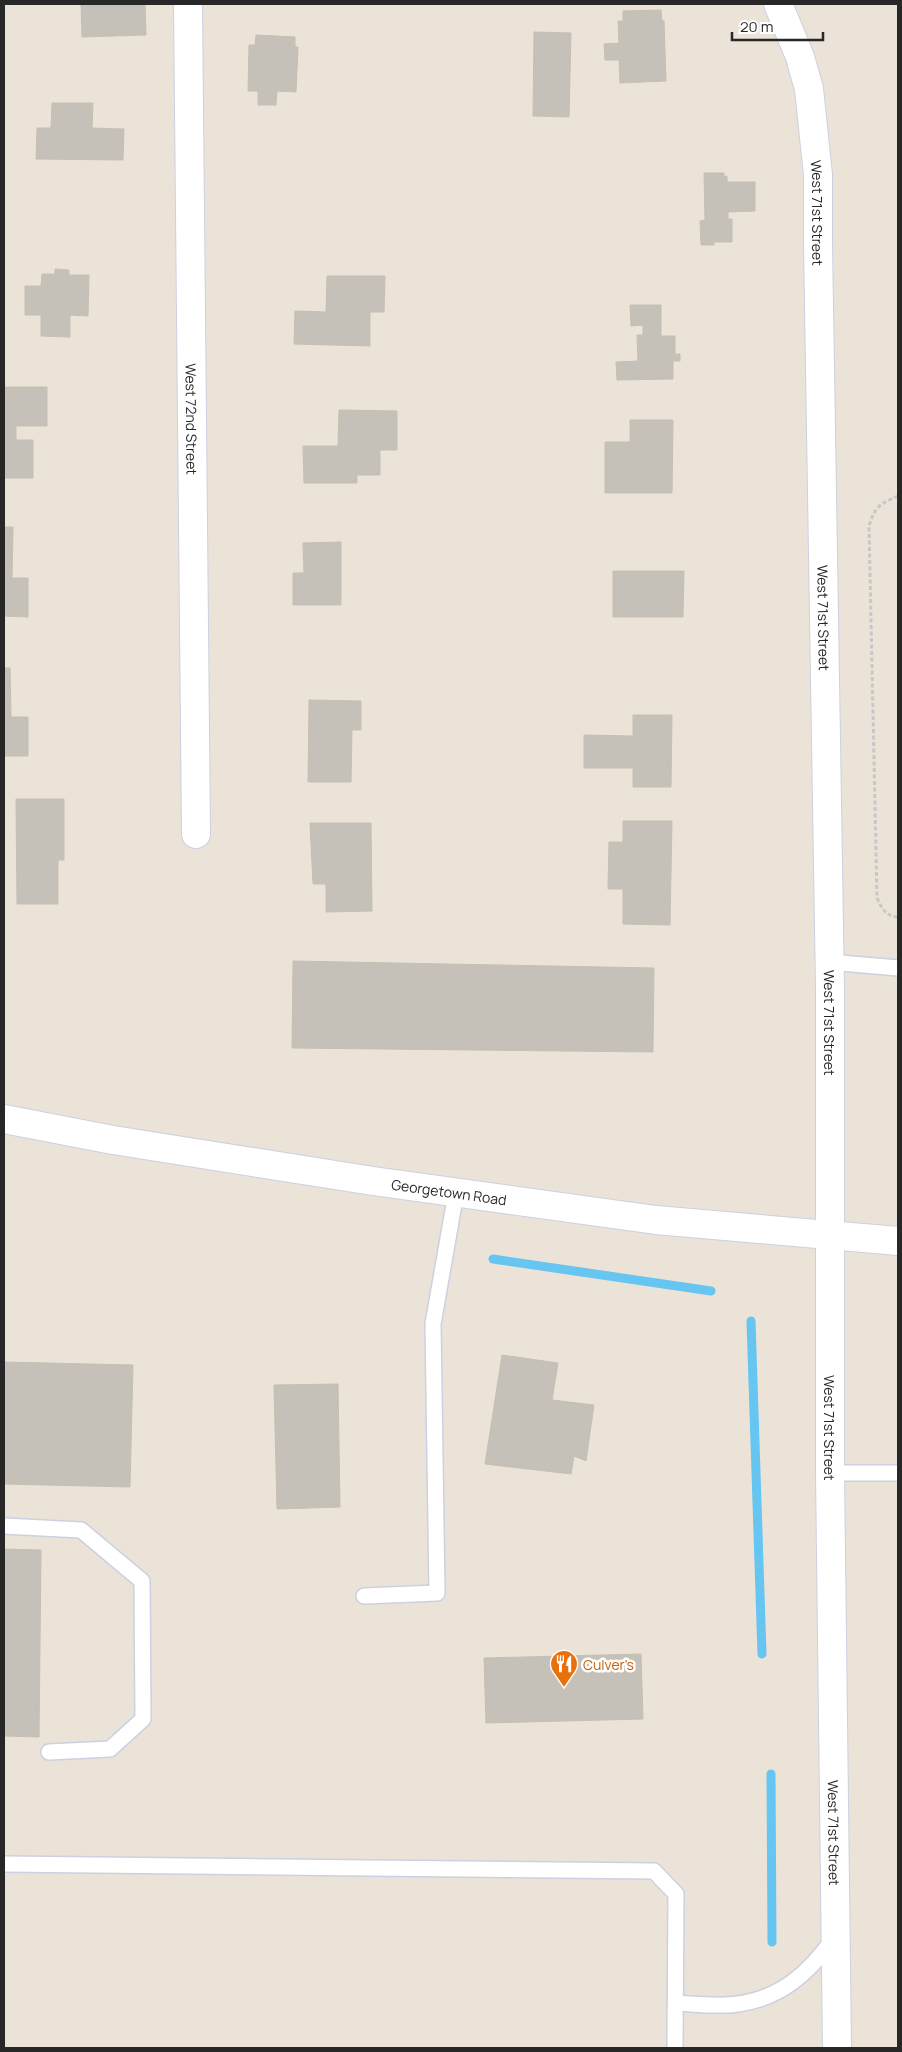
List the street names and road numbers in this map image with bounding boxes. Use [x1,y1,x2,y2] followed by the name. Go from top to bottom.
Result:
[807,159,828,266] street label: West 71st Street
[182,363,202,475] street label: West 72nd Street
[814,565,834,671] street label: West 71st Street
[820,970,840,1076] street label: West 71st Street
[390,1174,508,1209] street label: Georgetown Road
[821,1375,840,1481] street label: West 71st Street
[824,1780,845,1886] street label: West 71st Street

